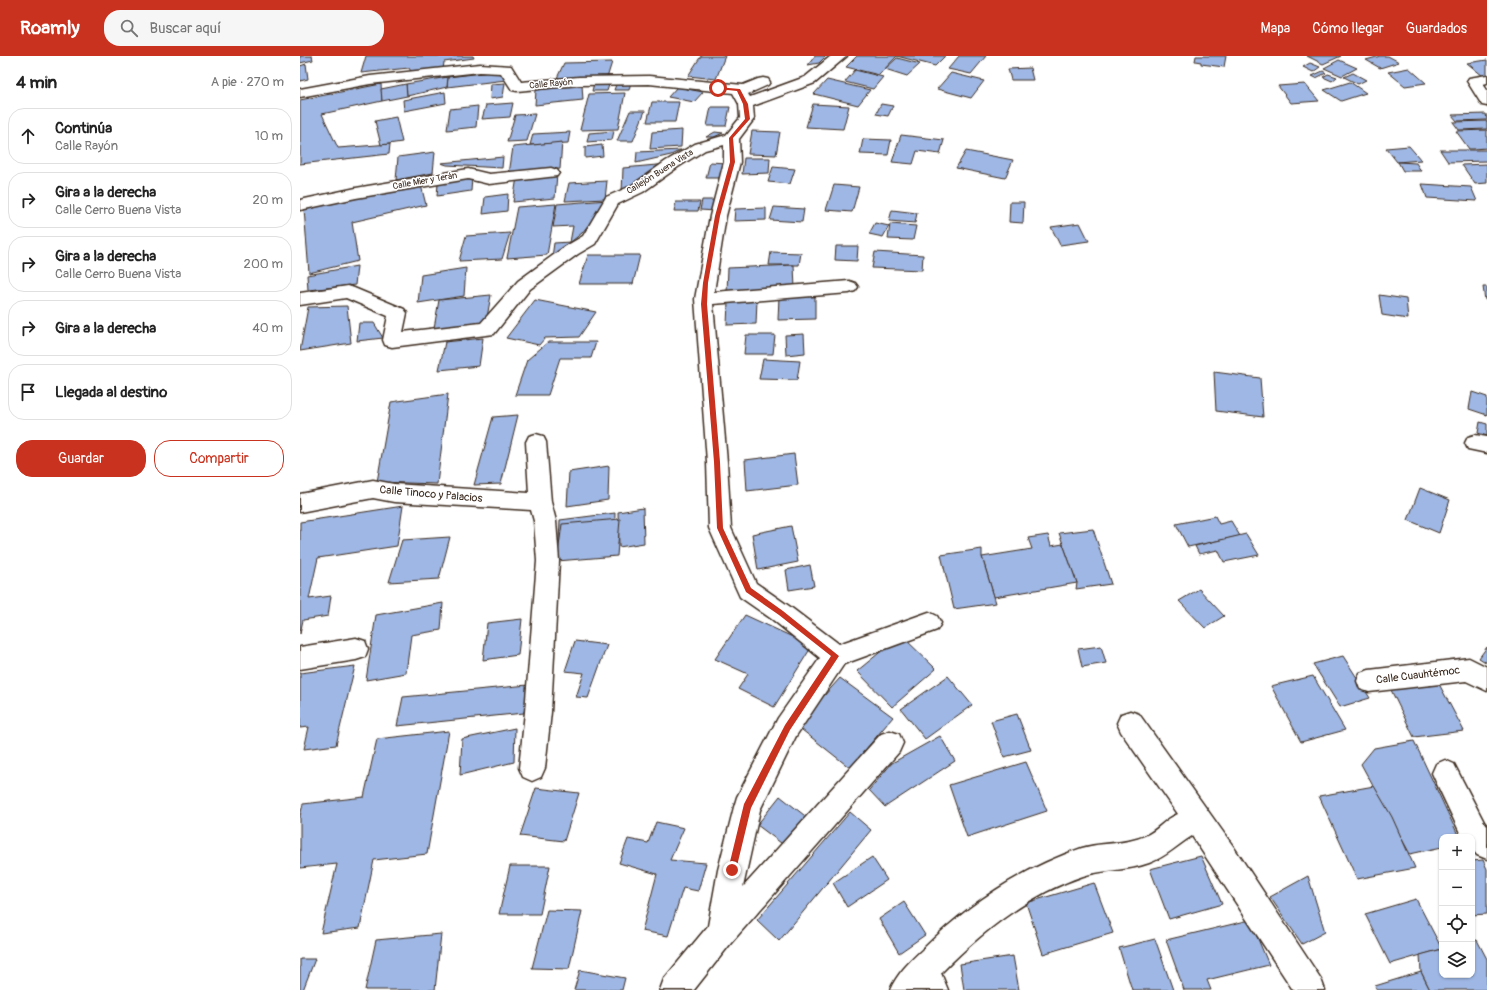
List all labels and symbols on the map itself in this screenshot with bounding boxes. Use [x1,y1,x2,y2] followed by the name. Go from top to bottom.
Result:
[529,77,573,91] street label: Calle Rayón
[709,79,727,97] route start
[625,147,695,197] street label: Callejón Buena Vista
[392,170,458,192] street label: Calle Mier y Terán
[379,483,483,505] street label: Calle Tinoco y Palacios
[1375,663,1461,687] street label: Calle Cuauhtémoc
[723,861,741,879] route end

